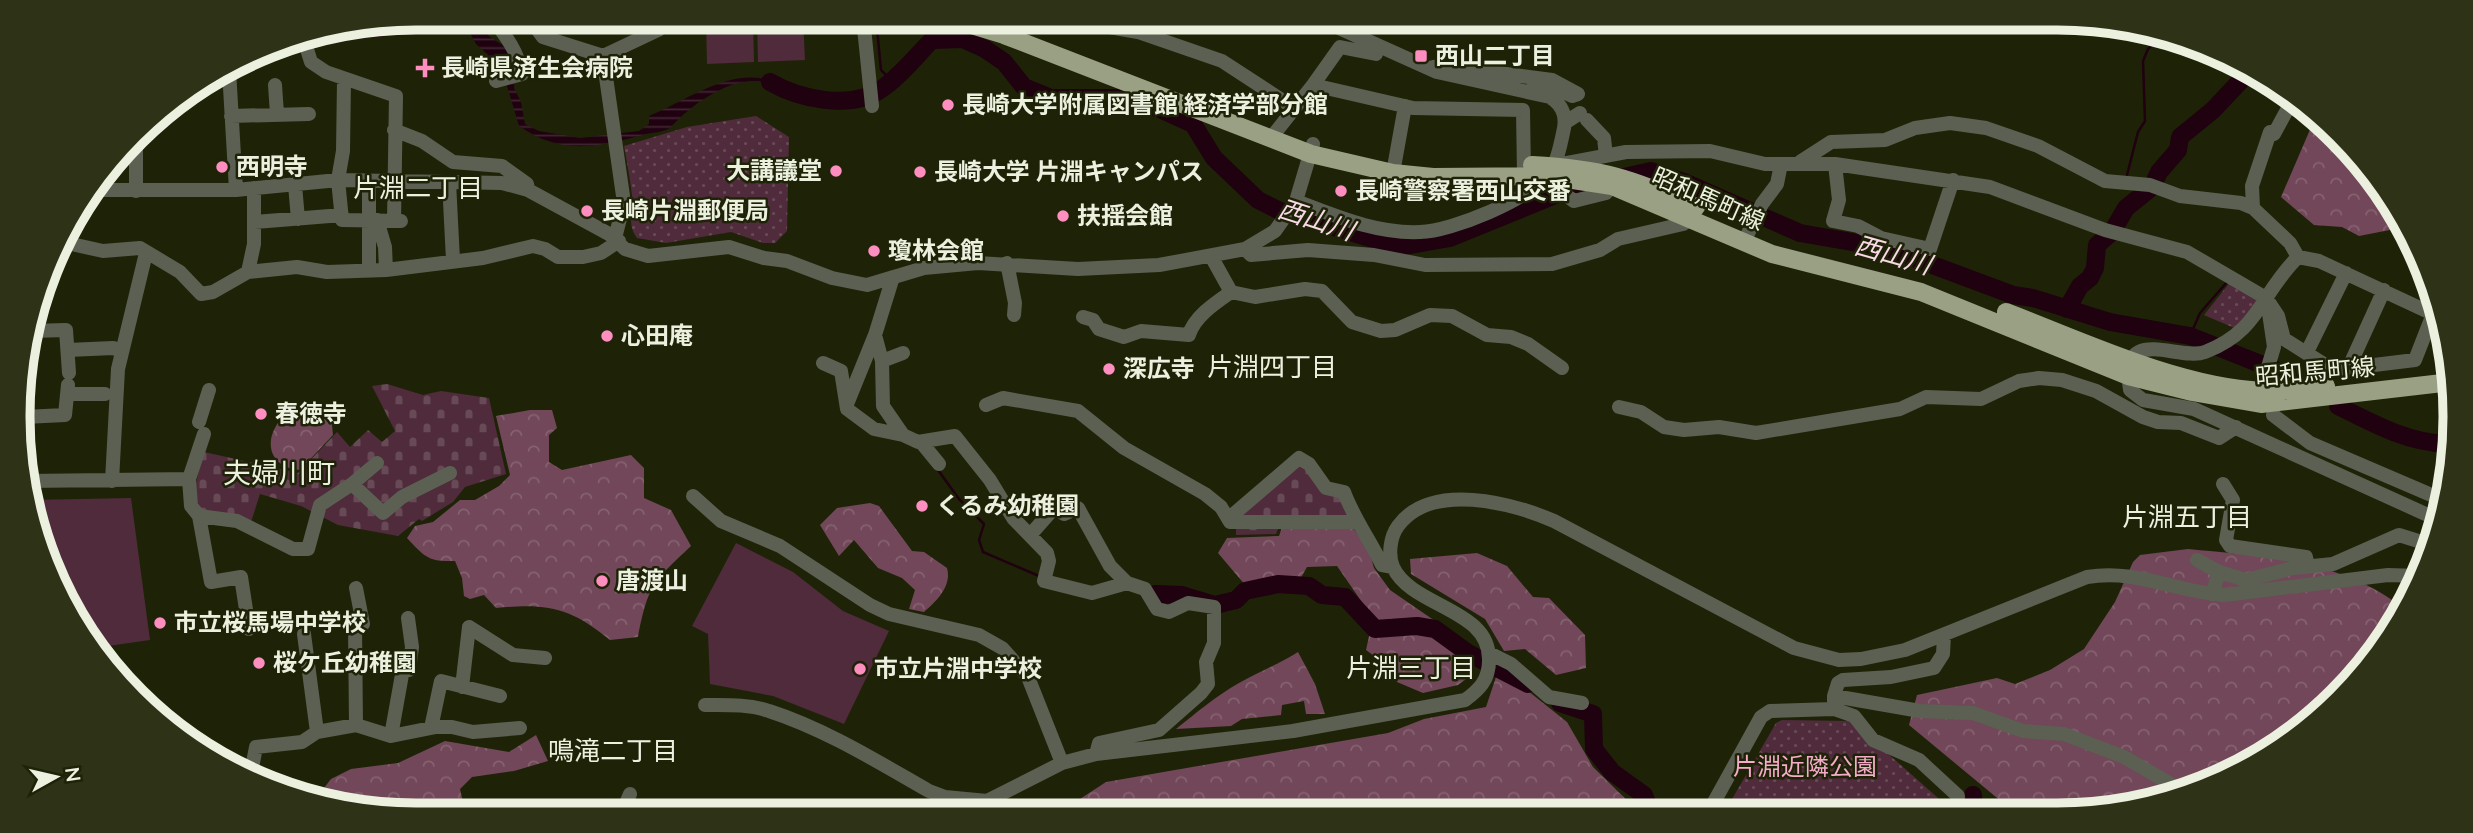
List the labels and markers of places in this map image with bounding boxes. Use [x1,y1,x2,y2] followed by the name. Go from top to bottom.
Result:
[1435,40,1555,69] place label: 西山二丁目
[1413,48,1429,64] marker: 西山二丁目
[441,52,633,81] place label: 長崎県済生会病院
[415,58,435,78] marker: 長崎県済生会病院
[962,89,1328,118] place label: 長崎大学附属図書館 経済学部分館
[940,97,956,113] marker: 長崎大学附属図書館 経済学部分館
[236,151,308,180] place label: 西明寺
[726,155,822,184] place label: 大講議堂
[934,156,1204,185] place label: 長崎大学 片淵キャンパス
[214,159,230,175] marker: 西明寺
[828,163,844,179] marker: 大講議堂
[912,164,928,180] marker: 長崎大学 片淵キャンパス
[1355,175,1571,204] place label: 長崎警察署西山交番
[1333,183,1349,199] marker: 長崎警察署西山交番
[601,195,769,224] place label: 長崎片淵郵便局
[1077,200,1173,229] place label: 扶揺会館
[579,203,595,219] marker: 長崎片淵郵便局
[1055,208,1071,224] marker: 扶揺会館
[888,235,984,264] place label: 瓊林会館
[866,243,882,259] marker: 瓊林会館
[621,320,693,349] place label: 心田庵
[599,328,615,344] marker: 心田庵
[1123,353,1195,382] place label: 深広寺
[1101,361,1117,377] marker: 深広寺
[275,398,347,427] place label: 春徳寺
[253,406,269,422] marker: 春徳寺
[936,490,1080,519] place label: くるみ幼稚園
[914,498,930,514] marker: くるみ幼稚園
[616,565,688,594] place label: 唐渡山
[594,573,610,589] marker: 唐渡山
[174,607,366,636] place label: 市立桜馬場中学校
[152,615,168,631] marker: 市立桜馬場中学校
[273,647,417,676] place label: 桜ケ丘幼稚園
[874,653,1042,682] place label: 市立片淵中学校
[251,655,267,671] marker: 桜ケ丘幼稚園
[852,661,868,677] marker: 市立片淵中学校

